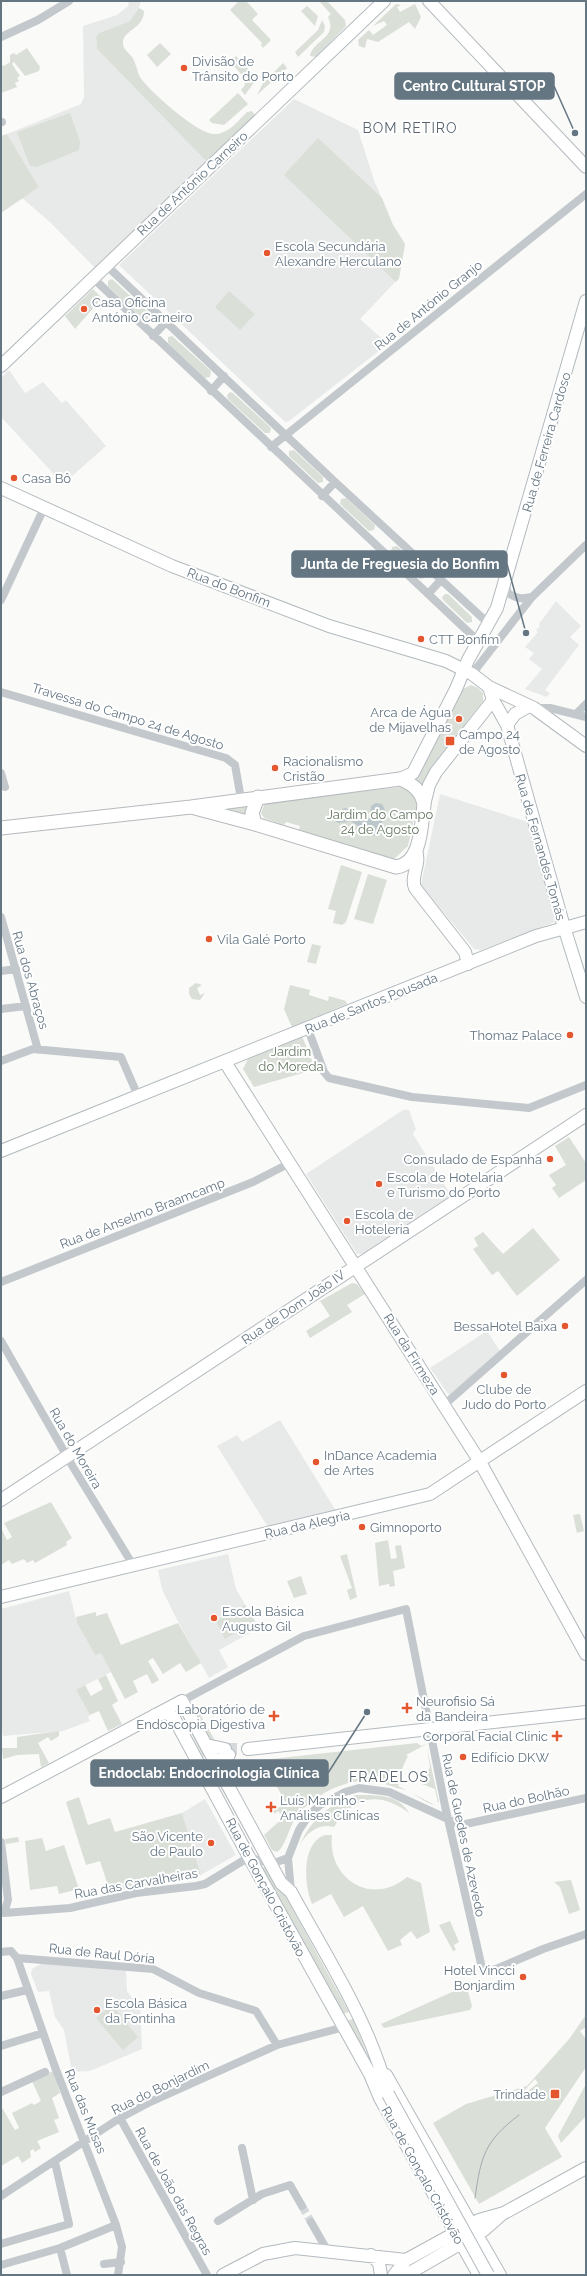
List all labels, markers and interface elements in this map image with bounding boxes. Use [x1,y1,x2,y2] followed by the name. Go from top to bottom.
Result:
[192,54,294,84] place label: Divisão de Trânsito do Porto
[179,63,189,73] marker: Divisão de Trânsito do Porto
[395,73,554,99] callout: Centro Cultural STOP
[403,78,546,94] text: Centro Cultural STOP
[362,120,458,136] district label: BOM RETIRO
[134,128,251,238] street label: Rua de António Carneiro
[275,239,402,269] place label: Escola Secundária Alexandre Herculano
[262,248,272,258] marker: Escola Secundária Alexandre Herculano
[372,257,485,353] street label: Rua de António Granjo
[92,295,193,325] place label: Casa Oficina António Carneiro
[79,304,89,314] marker: Casa Oficina António Carneiro
[519,370,574,514] street label: Rua de Ferreira Cardoso
[22,471,71,486] place label: Casa Bô
[9,473,19,483] marker: Casa Bô
[292,551,507,577] callout: Junta de Freguesia do Bonfim
[301,556,499,572] text: Junta de Freguesia do Bonfim
[185,565,273,610] street label: Rua do Bonfim
[429,632,499,647] place label: CTT Bonfim
[416,634,426,644] marker: CTT Bonfim
[30,680,226,753] street label: Travessa do Campo 24 de Agosto
[369,705,451,735] place label: Arca de Água de Mijavelhas
[454,714,464,724] marker: Arca de Água de Mijavelhas
[459,727,521,757] place label: Campo 24 de Agosto
[444,735,456,747] marker: Campo 24 de Agosto
[283,754,363,784] place label: Racionalismo Cristão
[270,763,280,773] marker: Racionalismo Cristão
[512,772,569,922] street label: Rua de Fernandes Tomás
[327,807,434,837] park label: Jardim do Campo 24 de Agosto
[9,930,52,1031] street label: Rua dos Abraços
[217,932,306,947] place label: Vila Galé Porto
[204,934,214,944] marker: Vila Galé Porto
[303,970,440,1037] street label: Rua de Santos Pousada
[470,1028,562,1043] place label: Thomaz Palace
[565,1030,575,1040] marker: Thomaz Palace
[258,1044,324,1074] park label: Jardim do Moreda
[403,1152,542,1167] place label: Consulado de Espanha
[545,1154,555,1164] marker: Consulado de Espanha
[387,1170,503,1200] place label: Escola de Hotelaria e Turismo do Porto
[58,1175,227,1252] street label: Rua de Anselmo Braamcamp
[374,1179,384,1189] marker: Escola de Hotelaria e Turismo do Porto
[355,1207,414,1237] place label: Escola de Hoteleria
[342,1216,352,1226] marker: Escola de Hoteleria
[239,1267,348,1348] street label: Rua de Dom João IV
[381,1311,443,1398] street label: Rua da Firmeza
[453,1319,557,1334] place label: BessaHotel Baixa
[560,1321,570,1331] marker: BessaHotel Baixa
[499,1370,509,1380] marker: Clube de Judo do Porto
[462,1382,546,1412] place label: Clube de Judo do Porto
[46,1405,105,1491] street label: Rua do Moreira
[324,1448,437,1478] place label: InDance Academia de Artes
[311,1457,321,1467] marker: InDance Academia de Artes
[263,1507,351,1542] street label: Rua da Alegria
[370,1520,442,1535] place label: Gimnoporto
[357,1522,367,1532] marker: Gimnoporto
[222,1604,304,1634] place label: Escola Básica Augusto Gil
[209,1613,219,1623] marker: Escola Básica Augusto Gil
[416,1694,495,1724] place label: Neurofisio Sá da Bandeira
[136,1702,265,1732] place label: Laboratório de Endoscopia Digestiva
[401,1702,413,1714] marker: Neurofisio Sá da Bandeira
[268,1710,280,1722] marker: Laboratório de Endoscopia Digestiva
[423,1729,548,1744] place label: Corporal Facial Clinic
[551,1730,563,1742] marker: Corporal Facial Clinic
[471,1750,549,1765] place label: Edifício DKW
[439,1752,488,1918] street label: Rua de Guedes de Azevedo
[458,1752,468,1762] marker: Edifício DKW
[91,1760,328,1786] callout: Endoclab: Endocrinologia Clínica
[99,1765,319,1781] text: Endoclab: Endocrinologia Clínica
[349,1769,429,1785] district label: FRADELOS
[482,1783,571,1816] street label: Rua do Bolhão
[280,1793,380,1823] place label: Luís Marinho - Análises Clínicas
[265,1801,277,1813] marker: Luís Marinho - Análises Clínicas
[223,1815,309,1959] street label: Rua de Gonçalo Cristóvão
[132,1829,203,1859] place label: São Vicente de Paulo
[206,1838,216,1848] marker: São Vicente de Paulo
[73,1865,199,1902] street label: Rua das Carvalheiras
[48,1940,156,1967] street label: Rua de Raul Dória
[444,1963,515,1993] place label: Hotel Vincci Bonjardim
[518,1972,528,1982] marker: Hotel Vincci Bonjardim
[105,1996,187,2026] place label: Escola Básica da Fontinha
[92,2005,102,2015] marker: Escola Básica da Fontinha
[109,2057,212,2118] street label: Rua do Bonjardim
[62,2067,109,2156] street label: Rua das Musas
[493,2087,546,2102] place label: Trindade
[549,2088,561,2100] marker: Trindade
[378,2104,467,2247] street label: Rua de Gonçalo Cristóvão
[132,2125,215,2258] street label: Rua de João das Regras

